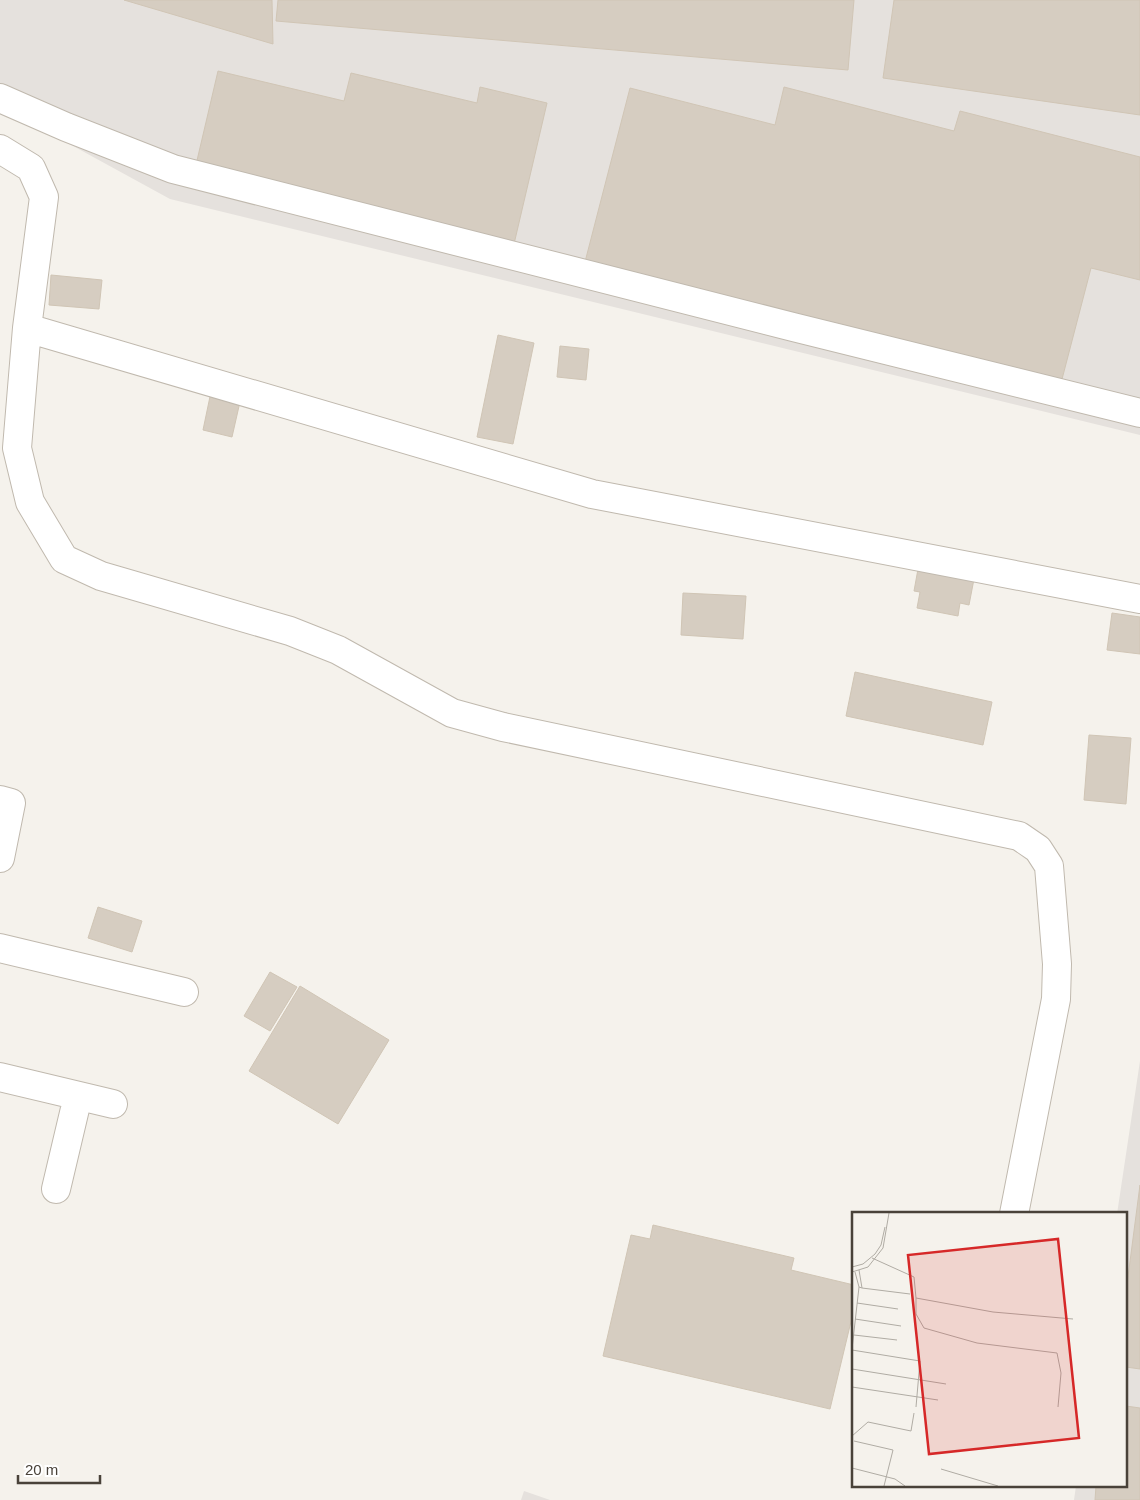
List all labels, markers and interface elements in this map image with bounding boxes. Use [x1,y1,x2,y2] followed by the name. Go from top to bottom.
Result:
[852,1212,1128,1488] inset map
[18,1452,100,1484] scale bar
[25,1461,58,1478] text: 20 m

